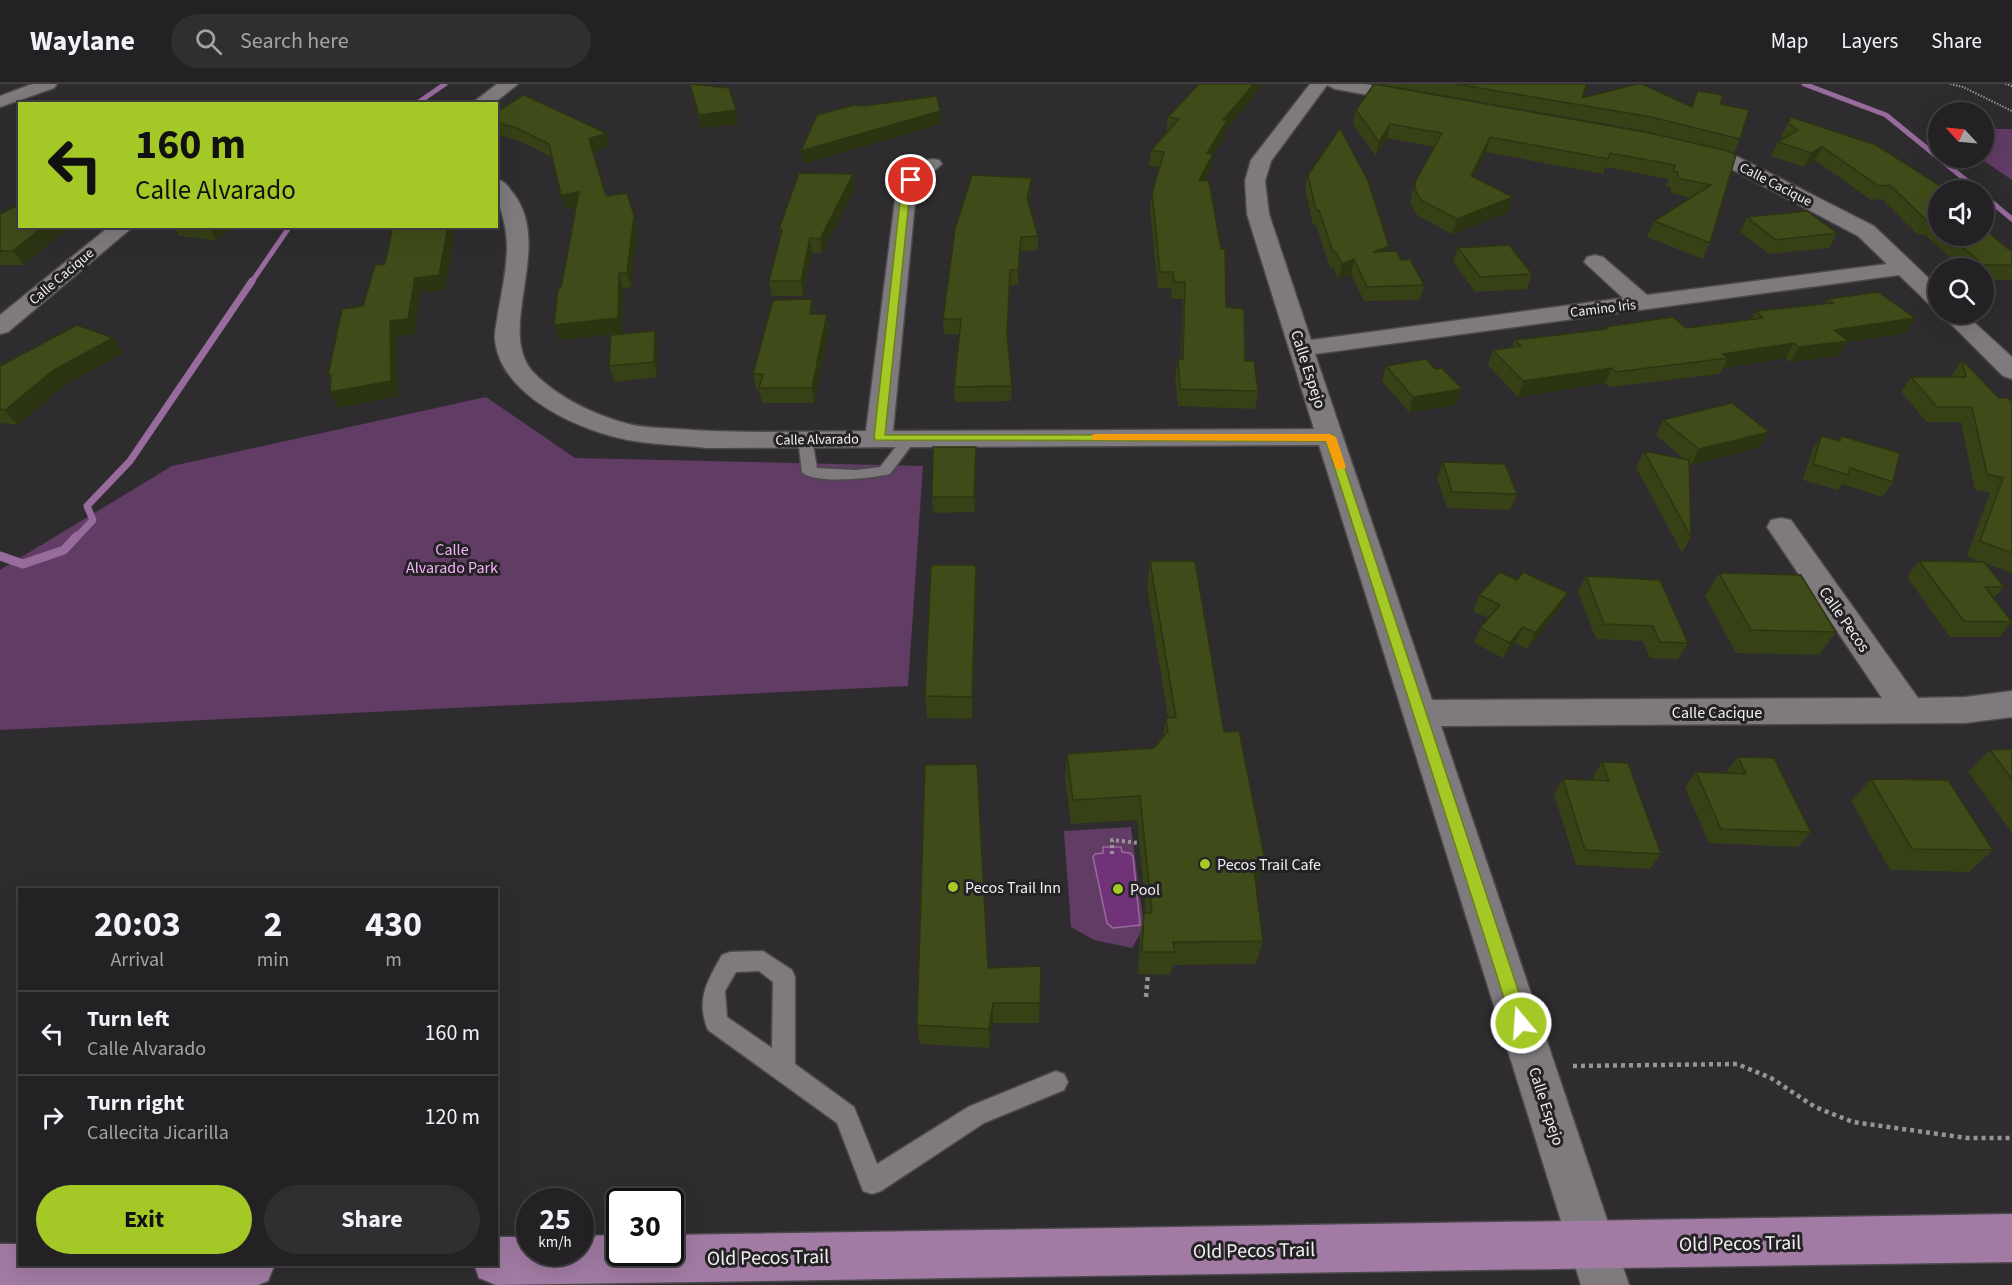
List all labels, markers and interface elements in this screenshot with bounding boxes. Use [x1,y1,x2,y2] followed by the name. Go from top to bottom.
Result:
[171,14,591,68] search box
[30,21,135,61] text: Waylane
[192,25,225,58] icon: search
[240,25,349,57] text: Search here
[1771,26,1808,56] text: Map
[1841,26,1898,56] text: Layers
[1931,26,1982,56] text: Share
[1928,102,1994,168] north arrow
[1928,102,1994,324] map controls
[135,115,246,175] text: 160 m
[36,126,114,204] icon: left
[885,154,936,205] pin
[1736,158,1815,212] street label: Calle Cacique
[894,163,927,196] icon: arrive
[135,171,296,210] text: Calle Alvarado
[1928,180,1994,246] button: sound
[25,244,98,310] street label: Calle Cacique
[1928,258,1994,324] button: search
[1569,295,1637,323] street label: Camino Iris
[1285,327,1331,411] street label: Calle Espejo
[775,429,859,451] street label: Calle Alvarado
[406,539,498,579] park label: Calle Alvarado Park
[1814,582,1875,657] street label: Calle Pecos
[1672,702,1762,724] street label: Calle Cacique
[1217,854,1321,876] place label: Pecos Trail Cafe
[1198,857,1212,871] marker: Pecos Trail Cafe
[965,877,1061,899] place label: Pecos Trail Inn
[1130,879,1160,901] place label: Pool
[946,880,960,894] marker: Pecos Trail Inn
[1111,882,1125,896] marker: Pool
[94,899,181,950] text: 20:03
[263,899,282,950] text: 2
[365,899,422,950] text: 430
[110,946,164,974] text: Arrival
[257,946,289,974] text: min
[385,946,402,974] text: m
[1489,991,1553,1055] position arrow
[87,1003,169,1035] text: Turn left
[36,1017,69,1050] icon: left
[425,1017,480,1049] text: 160 m
[87,1035,206,1063] text: Calle Alvarado
[1523,1064,1569,1148] street label: Calle Espejo
[87,1087,184,1119] text: Turn right
[36,1101,69,1134] icon: right
[425,1101,480,1133] text: 120 m
[87,1119,229,1147] text: Callecita Jicarilla
[36,1185,252,1254] button: Exit
[264,1185,480,1254] button: Share
[606,1188,684,1266] speed limit sign: 30
[539,1198,571,1241] text: 25
[1679,1229,1801,1259] street label: Old Pecos Trail
[538,1232,572,1253] text: km/h
[1193,1236,1315,1266] street label: Old Pecos Trail
[707,1243,829,1273] street label: Old Pecos Trail

